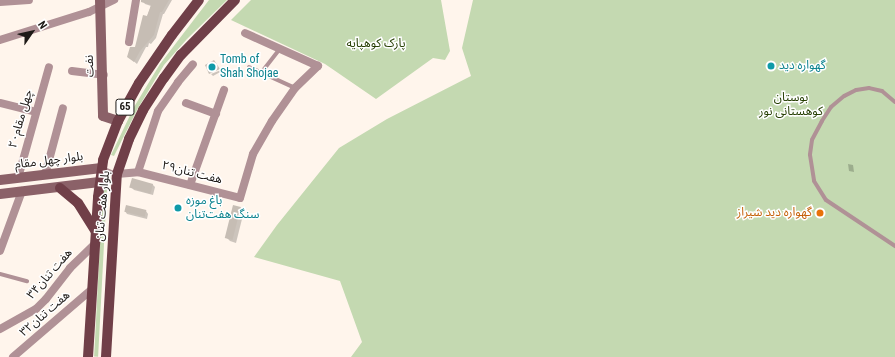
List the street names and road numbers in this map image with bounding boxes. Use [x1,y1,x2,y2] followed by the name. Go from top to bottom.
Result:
[82,55,98,77] street label: نفت
[6,88,36,150] street label: چهل مقام۲۰
[115,98,135,116] road number: 65
[14,150,84,172] street label: بلوار چهل مقام
[160,159,224,187] street label: هفت تنان۲۹
[93,170,113,242] street label: بلوار هفت تنان
[24,246,76,302] street label: هفت تنان۳۴
[17,288,73,340] street label: هفت تنان۳۲

